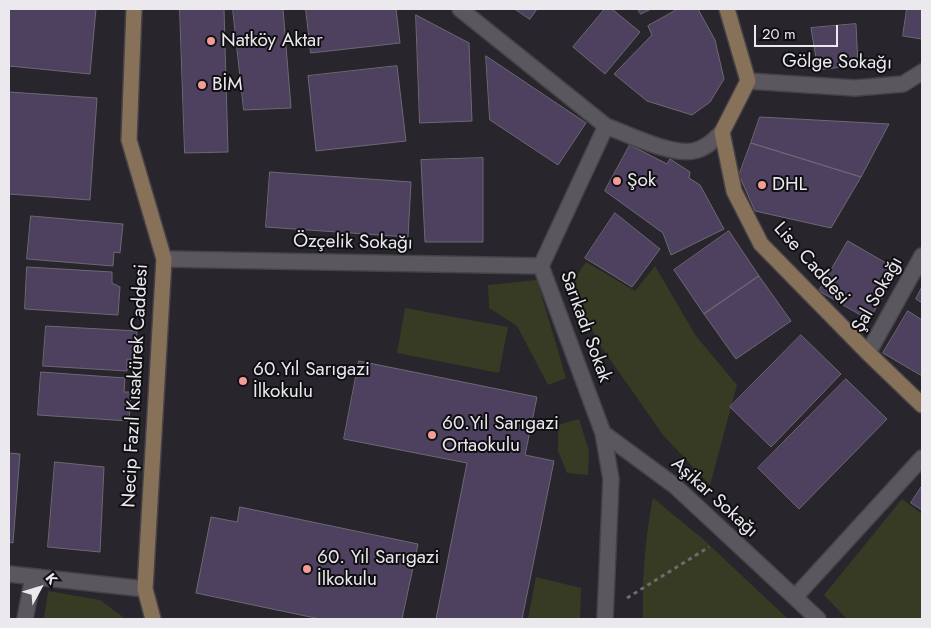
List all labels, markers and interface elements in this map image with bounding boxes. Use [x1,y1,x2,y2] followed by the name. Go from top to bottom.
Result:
[756,15,840,47] scale bar
[762,23,796,45] text: 20 m
[221,30,323,52] place label: Natköy Aktar
[205,35,217,47] marker: Natköy Aktar
[782,51,892,75] street label: Gölge Sokağı
[212,74,243,96] place label: BİM
[196,79,208,91] marker: BİM
[627,170,656,192] place label: Şok
[772,174,807,196] place label: DHL
[611,175,623,187] marker: Şok
[756,179,768,191] marker: DHL
[768,218,854,310] street label: Lise Caddesi
[293,231,413,255] street label: Özçelik Sokağı
[848,253,908,337] street label: Şal Sokağı
[118,264,154,508] street label: Necip Fazıl Kısakürek Caddesi
[554,268,616,386] street label: Sarıkadı Sokak
[253,359,370,403] place label: 60.Yıl Sarıgazi İlkokulu
[237,375,249,387] marker: 60.Yıl Sarıgazi İlkokulu
[442,413,559,457] place label: 60.Yıl Sarıgazi Ortaokulu
[426,429,438,441] marker: 60.Yıl Sarıgazi Ortaokulu
[666,453,762,543] street label: Aşikar Sokağı
[317,547,440,591] place label: 60. Yıl Sarıgazi İlkokulu
[15,563,65,613] north arrow
[301,563,313,575] marker: 60. Yıl Sarıgazi İlkokulu
[41,568,63,589] text: K

